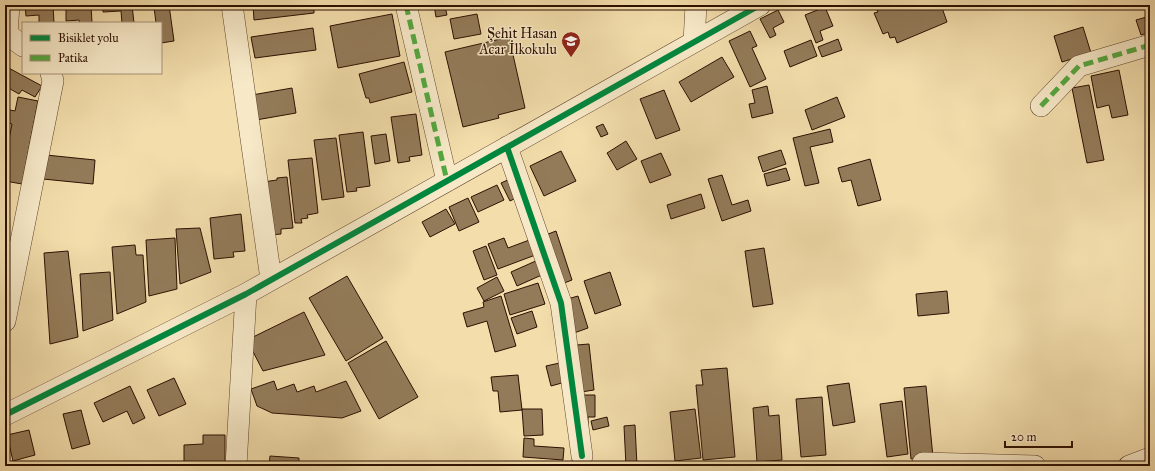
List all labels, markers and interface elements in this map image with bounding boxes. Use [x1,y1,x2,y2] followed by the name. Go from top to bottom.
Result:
[22,22,162,74] legend
[478,25,558,58] place label: Şehit Hasan Acar İlkokulu
[560,30,582,58] school or university icon: Şehit Hasan Acar İlkokulu
[58,31,119,45] text: Bisiklet yolu
[58,51,89,65] text: Patika
[1005,423,1072,449] scale bar
[1011,430,1037,444] text: 20 m

